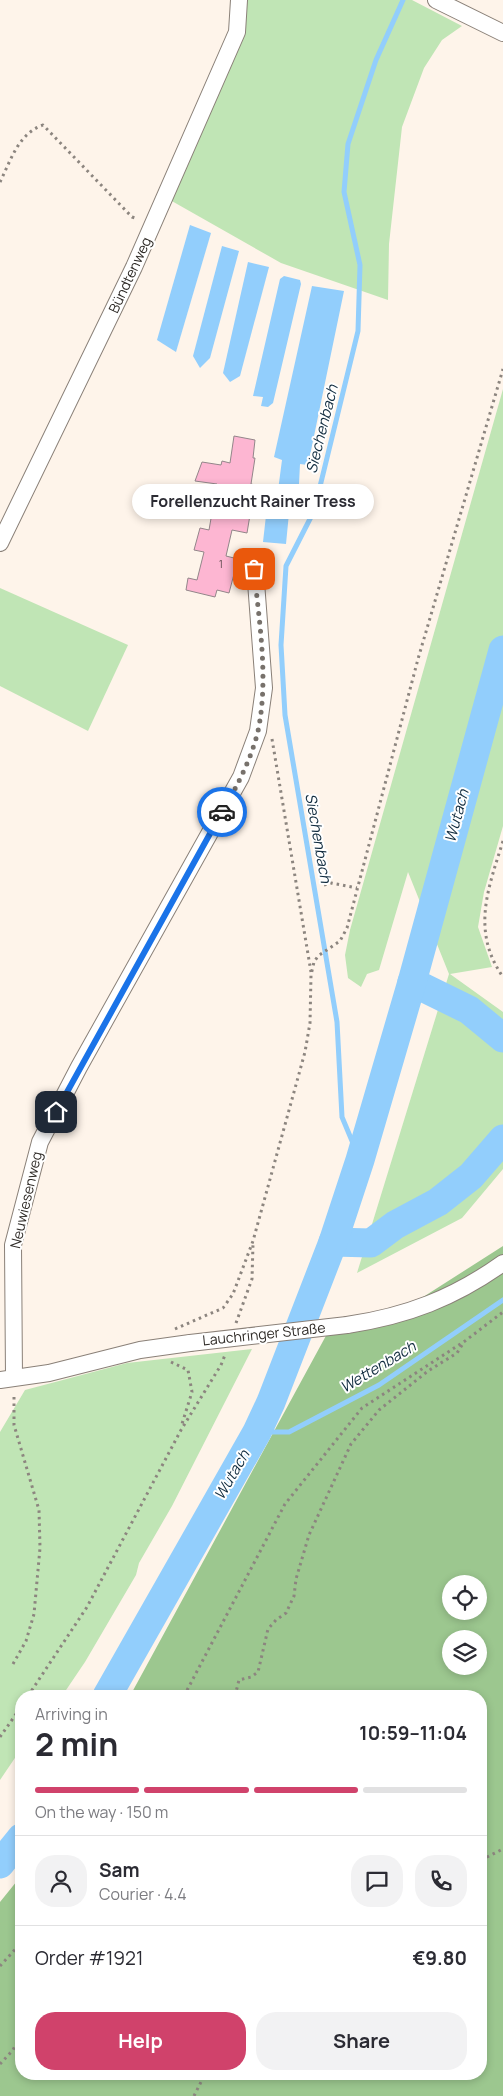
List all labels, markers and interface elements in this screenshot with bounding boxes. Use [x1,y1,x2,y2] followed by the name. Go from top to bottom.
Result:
[104,234,155,316] street label: Bündtenweg
[300,381,343,475] water label: Siechenbach
[133,484,375,519] callout: Forellenzucht Rainer Tress
[150,490,356,512] text: Forellenzucht Rainer Tress
[233,548,275,590] pin
[240,555,268,583] icon: bag
[219,556,223,571] house number: 1
[439,786,474,845] water label: Wutach
[197,787,247,837] courier
[300,791,337,885] water label: Siechenbach
[208,798,236,826] icon: car
[35,1091,77,1133] pin
[42,1098,70,1126] icon: home
[5,1150,46,1250] street label: Neuwiesenweg
[201,1318,326,1349] street label: Lauchringer Straße
[336,1335,420,1397] water label: Wettenbach
[209,1445,255,1503] water label: Wutach
[442,1575,487,1675] map controls
[442,1575,487,1620] button: locate
[442,1630,487,1675] button: layers
[35,1703,108,1725] text: Arriving in
[359,1720,467,1746] text: 10:59–11:04
[35,1722,118,1766] text: 2 min
[35,1801,168,1823] text: On the way · 150 m
[35,1855,87,1907] button: person
[351,1855,403,1907] button: chat
[415,1855,467,1907] button: phone
[99,1857,140,1883] text: Sam
[99,1883,187,1905] text: Courier · 4.4
[35,1945,143,1971] text: Order #1921
[412,1945,467,1971] text: €9.80
[35,2012,246,2070] button: Help
[256,2012,467,2070] button: Share

